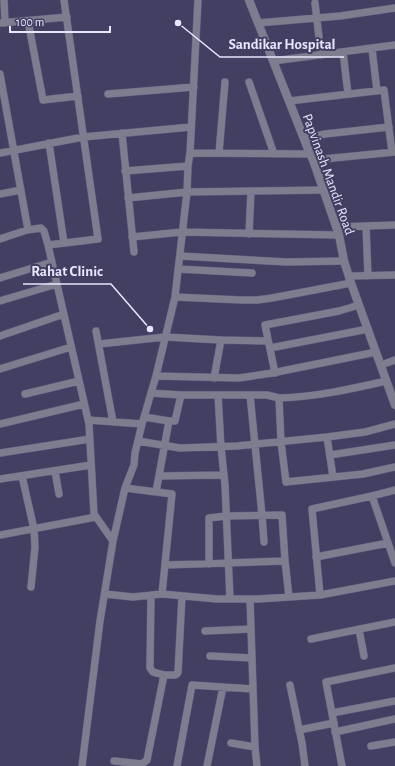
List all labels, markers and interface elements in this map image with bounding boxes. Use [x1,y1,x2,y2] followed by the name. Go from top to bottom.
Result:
[10,8,110,34] scale bar
[16,16,44,28] text: 100 m
[220,30,344,57] callout: Sandikar Hospital
[228,37,336,52] text: Sandikar Hospital
[300,112,357,237] street label: Papvinash Mandir Road
[23,257,111,284] callout: Rahat Clinic
[31,264,103,279] text: Rahat Clinic

